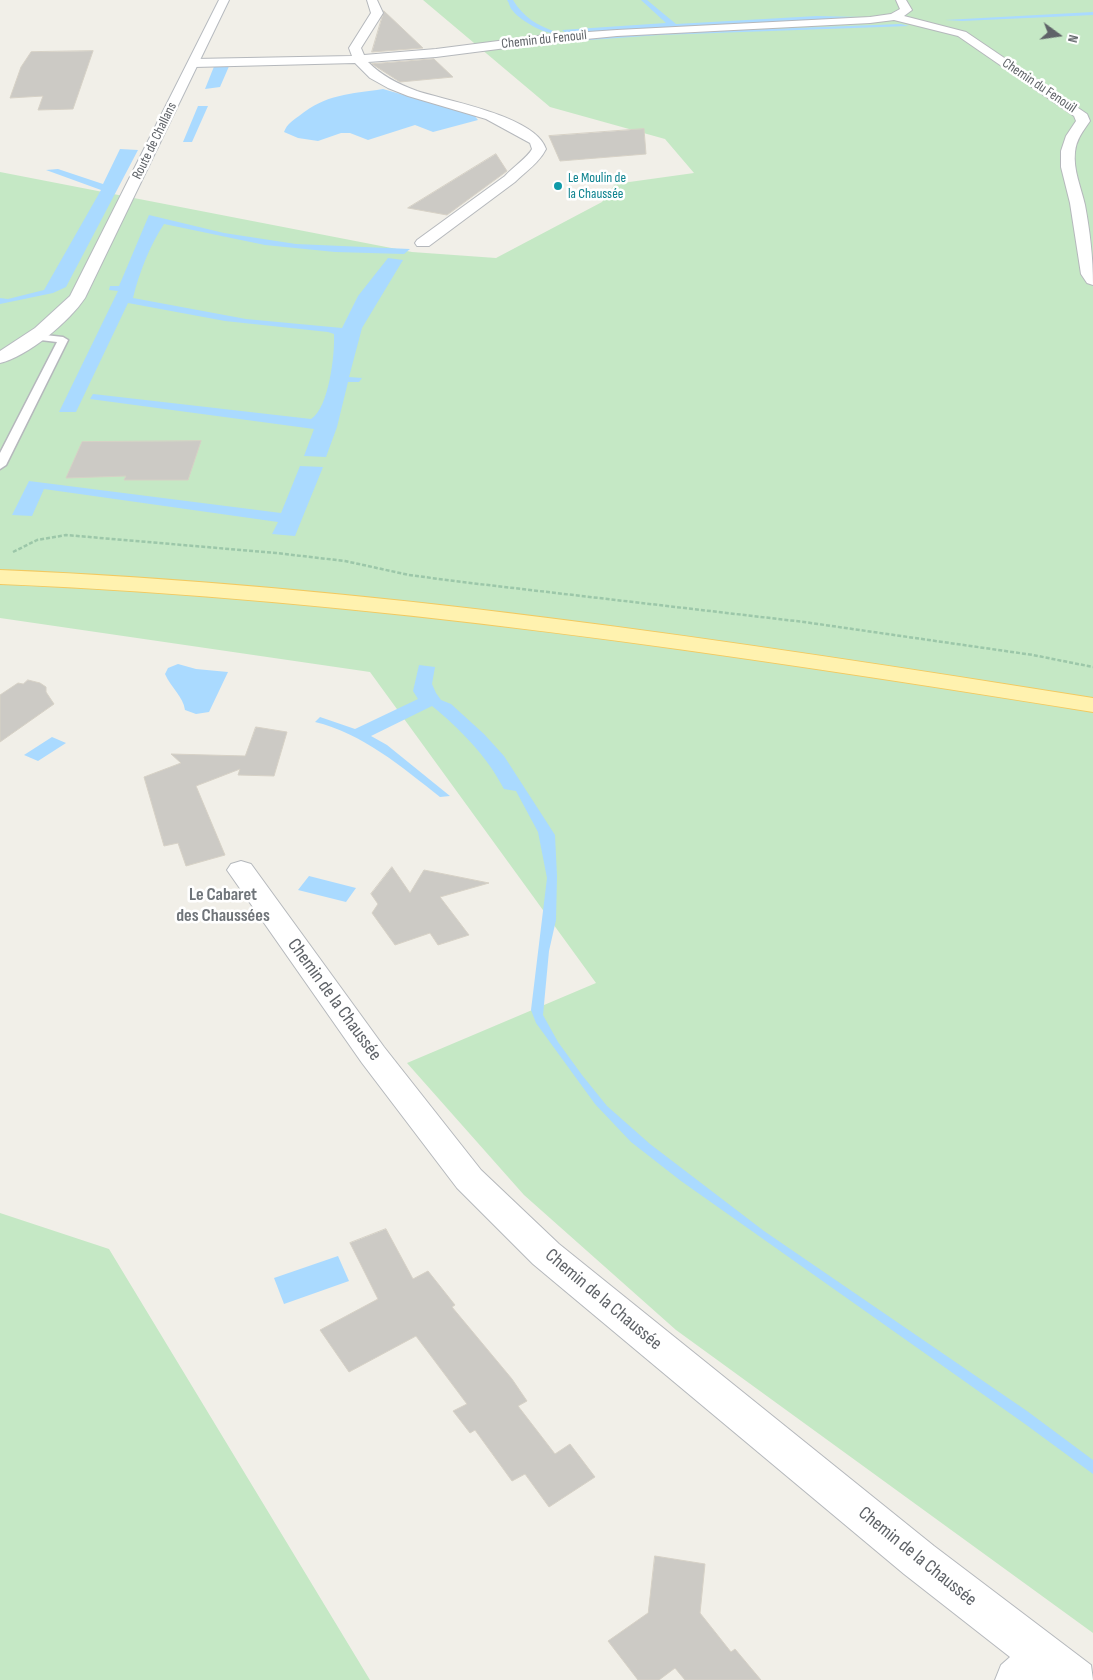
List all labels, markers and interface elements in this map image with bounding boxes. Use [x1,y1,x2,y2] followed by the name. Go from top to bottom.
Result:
[1033,10,1083,60] north arrow
[500,27,588,53] street label: Chemin du Fenouil
[1064,33,1082,44] text: N
[999,55,1079,117] street label: Chemin du Fenouil
[129,100,181,182] street label: Route de Challans
[568,170,626,202] place label: Le Moulin de la Chaussée
[552,180,564,192] marker: Le Moulin de la Chaussée
[176,884,270,926] district label: Le Cabaret des Chaussées
[282,934,386,1066] street label: Chemin de la Chaussée
[540,1244,666,1356] street label: Chemin de la Chaussée
[853,1502,981,1612] street label: Chemin de la Chaussée

